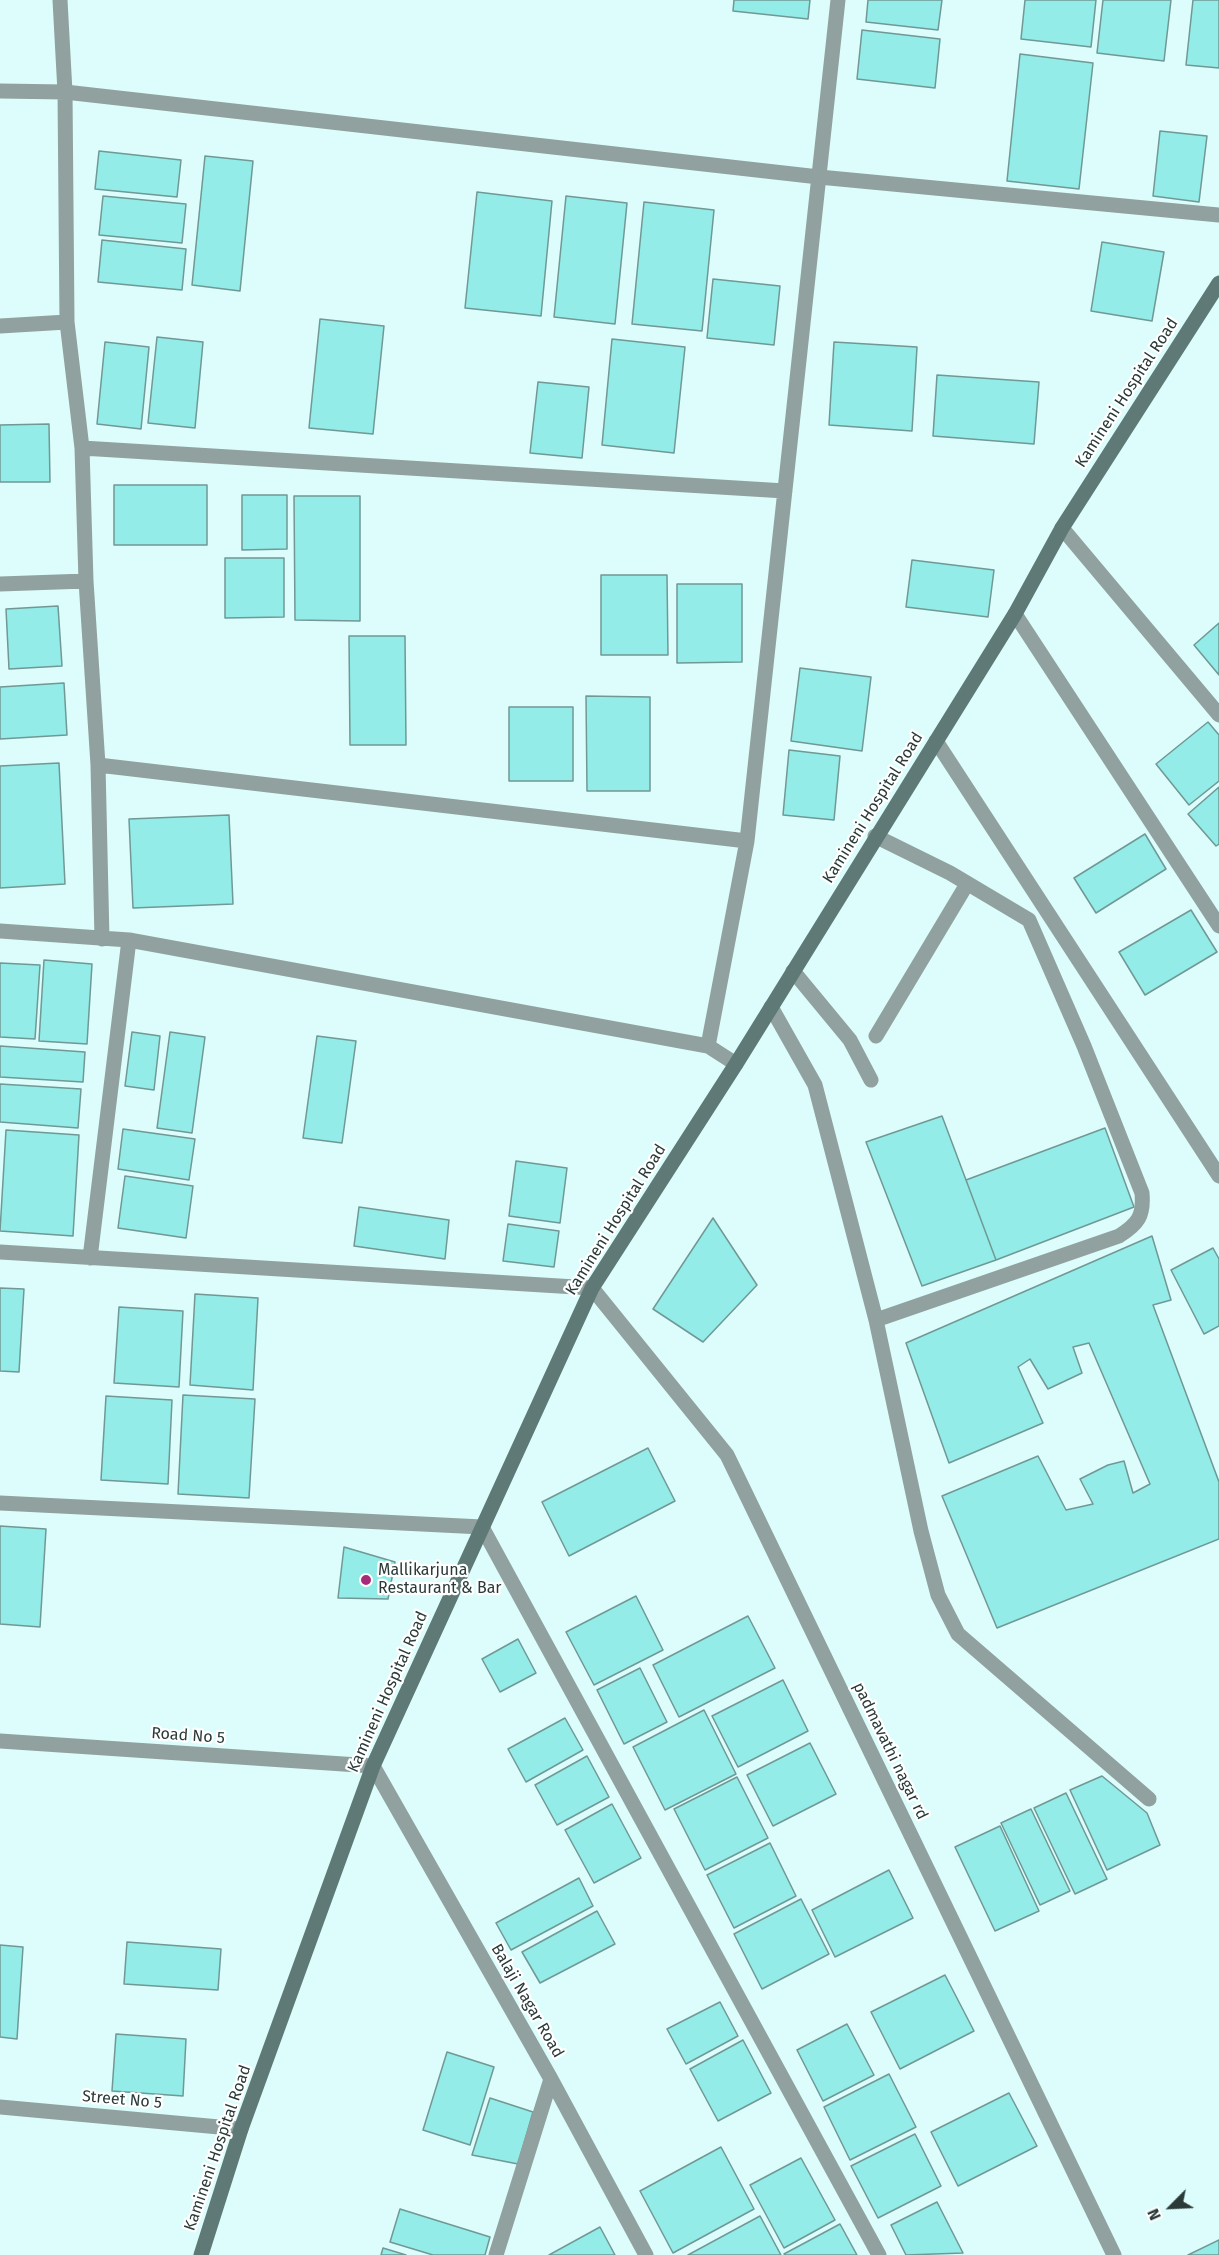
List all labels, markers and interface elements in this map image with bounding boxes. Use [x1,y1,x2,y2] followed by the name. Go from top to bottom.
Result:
[1072,315,1182,471] street label: Kamineni Hospital Road
[819,729,927,887] street label: Kamineni Hospital Road
[562,1141,670,1299] street label: Kamineni Hospital Road
[378,1561,502,1599] place label: Mallikarjuna Restaurant & Bar
[359,1573,373,1587] marker: Mallikarjuna Restaurant & Bar
[344,1609,432,1775] street label: Kamineni Hospital Road
[848,1679,932,1823] street label: padmavathi nagar rd
[151,1724,225,1748] street label: Road No 5
[487,1941,567,2061] street label: Balaji Nagar Road
[181,2063,255,2233] street label: Kamineni Hospital Road
[81,2087,163,2113] street label: Street No 5
[1141,2177,1201,2237] north arrow
[1143,2206,1165,2223] text: N

